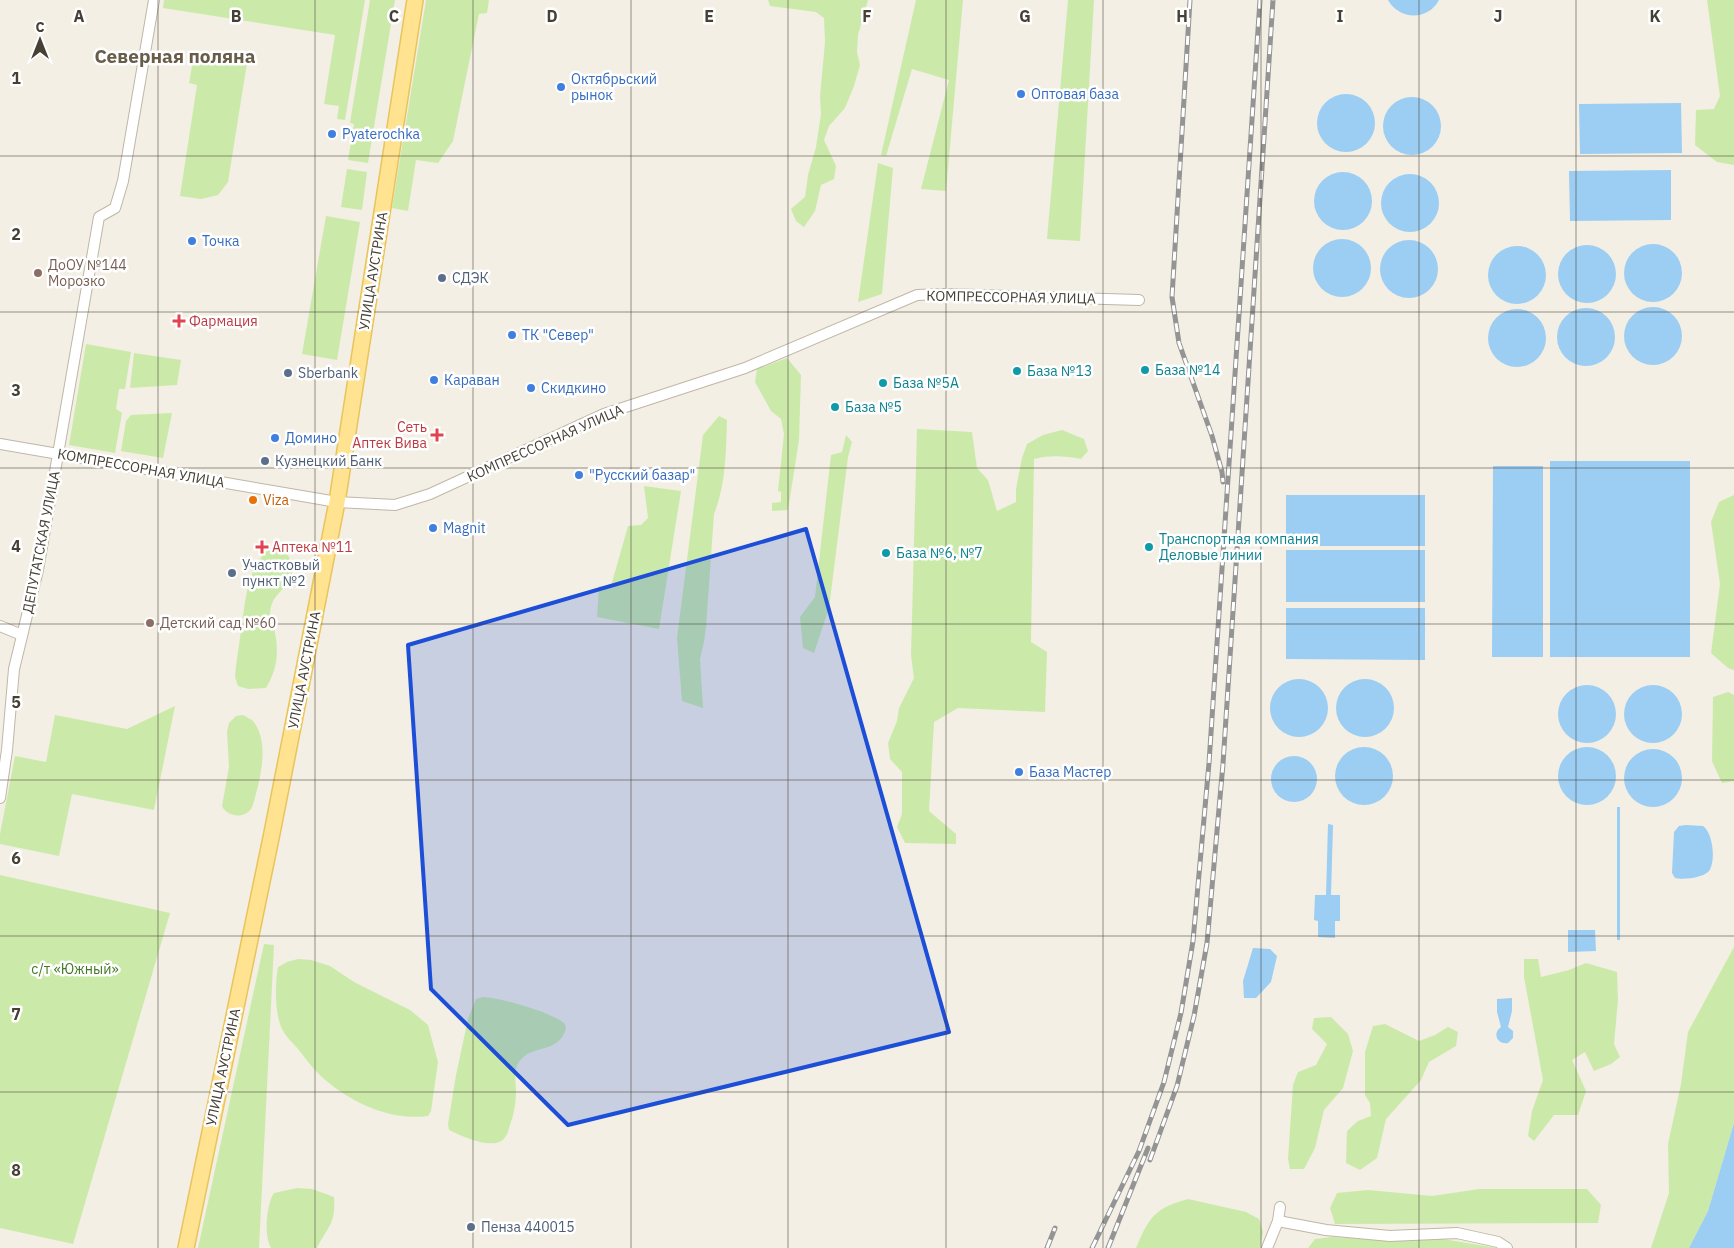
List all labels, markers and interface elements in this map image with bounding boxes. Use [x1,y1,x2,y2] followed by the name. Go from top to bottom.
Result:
[74,6,85,26] text: A
[231,6,242,26] text: B
[389,6,399,26] text: C
[546,6,558,26] text: D
[704,6,714,26] text: E
[862,6,872,26] text: F
[1019,6,1031,26] text: G
[1176,6,1188,26] text: H
[1337,6,1344,26] text: I
[1494,6,1502,26] text: J
[1649,6,1661,26] text: K
[15,15,65,65] north arrow
[35,18,45,36] text: С
[94,44,256,68] district label: Северная поляна
[11,68,21,88] text: 1
[571,70,657,104] place label: Октябрьский рынок
[555,81,567,93] marker: Октябрьский рынок
[1031,85,1120,103] place label: Оптовая база
[1015,88,1027,100] marker: Оптовая база
[342,125,421,143] place label: Pyaterochka
[326,128,338,140] marker: Pyaterochka
[355,210,391,332] street label: УЛИЦА АУСТРИНА
[11,224,21,244] text: 2
[202,232,240,250] place label: Точка
[186,235,198,247] marker: Точка
[48,256,127,290] place label: ДоОУ №144 Морозко
[32,267,44,279] marker: ДоОУ №144 Морозко
[452,269,489,287] place label: СДЭК
[436,272,448,284] marker: СДЭК
[926,287,1096,307] street label: КОМПРЕССОРНАЯ УЛИЦА
[189,312,258,330] place label: Фармация
[173,315,185,327] marker: Фармация
[522,326,594,344] place label: ТК "Север"
[506,329,518,341] marker: ТК "Север"
[1155,361,1220,379] place label: База №14
[1027,362,1092,380] place label: База №13
[298,364,359,382] place label: Sberbank
[1139,364,1151,376] marker: База №14
[1011,365,1023,377] marker: База №13
[282,367,294,379] marker: Sberbank
[444,371,500,389] place label: Караван
[428,374,440,386] marker: Караван
[893,374,959,392] place label: База №5А
[877,377,889,389] marker: База №5А
[541,379,606,397] place label: Скидкино
[11,380,21,400] text: 3
[525,382,537,394] marker: Скидкино
[845,398,902,416] place label: База №5
[464,400,626,486] street label: КОМПРЕССОРНАЯ УЛИЦА
[829,401,841,413] marker: База №5
[352,418,428,452] place label: Сеть Аптек Вива
[285,429,337,447] place label: Домино
[431,429,443,441] marker: Сеть Аптек Вива
[269,432,281,444] marker: Домино
[56,444,226,492] street label: КОМПРЕССОРНАЯ УЛИЦА
[275,452,382,470] place label: Кузнецкий Банк
[259,455,271,467] marker: Кузнецкий Банк
[589,466,695,484] place label: "Русский базар"
[18,469,64,615] street label: ДЕПУТАТСКАЯ УЛИЦА
[573,469,585,481] marker: "Русский базар"
[263,491,290,509] place label: Viza
[247,494,259,506] marker: Viza
[443,519,486,537] place label: Magnit
[427,522,439,534] marker: Magnit
[1159,530,1319,564] place label: Транспортная компания Деловые линии
[11,536,21,556] text: 4
[272,538,353,556] place label: Аптека №11
[256,541,268,553] marker: Аптека №11
[1143,541,1155,553] marker: Транспортная компания Деловые линии
[896,544,983,562] place label: База №6, №7
[880,547,892,559] marker: База №6, №7
[242,556,320,590] place label: Участковый пункт №2
[226,567,238,579] marker: Участковый пункт №2
[284,609,324,731] street label: УЛИЦА АУСТРИНА
[160,614,276,632] place label: Детский сад №60
[144,617,156,629] marker: Детский сад №60
[11,692,21,712] text: 5
[1029,763,1111,781] place label: База Мастер
[1013,766,1025,778] marker: База Мастер
[11,848,21,868] text: 6
[31,960,119,978] park label: с/т «Южный»
[11,1004,21,1024] text: 7
[202,1007,244,1127] street label: УЛИЦА АУСТРИНА
[11,1160,21,1180] text: 8
[481,1218,575,1236] place label: Пенза 440015
[465,1221,477,1233] marker: Пенза 440015

